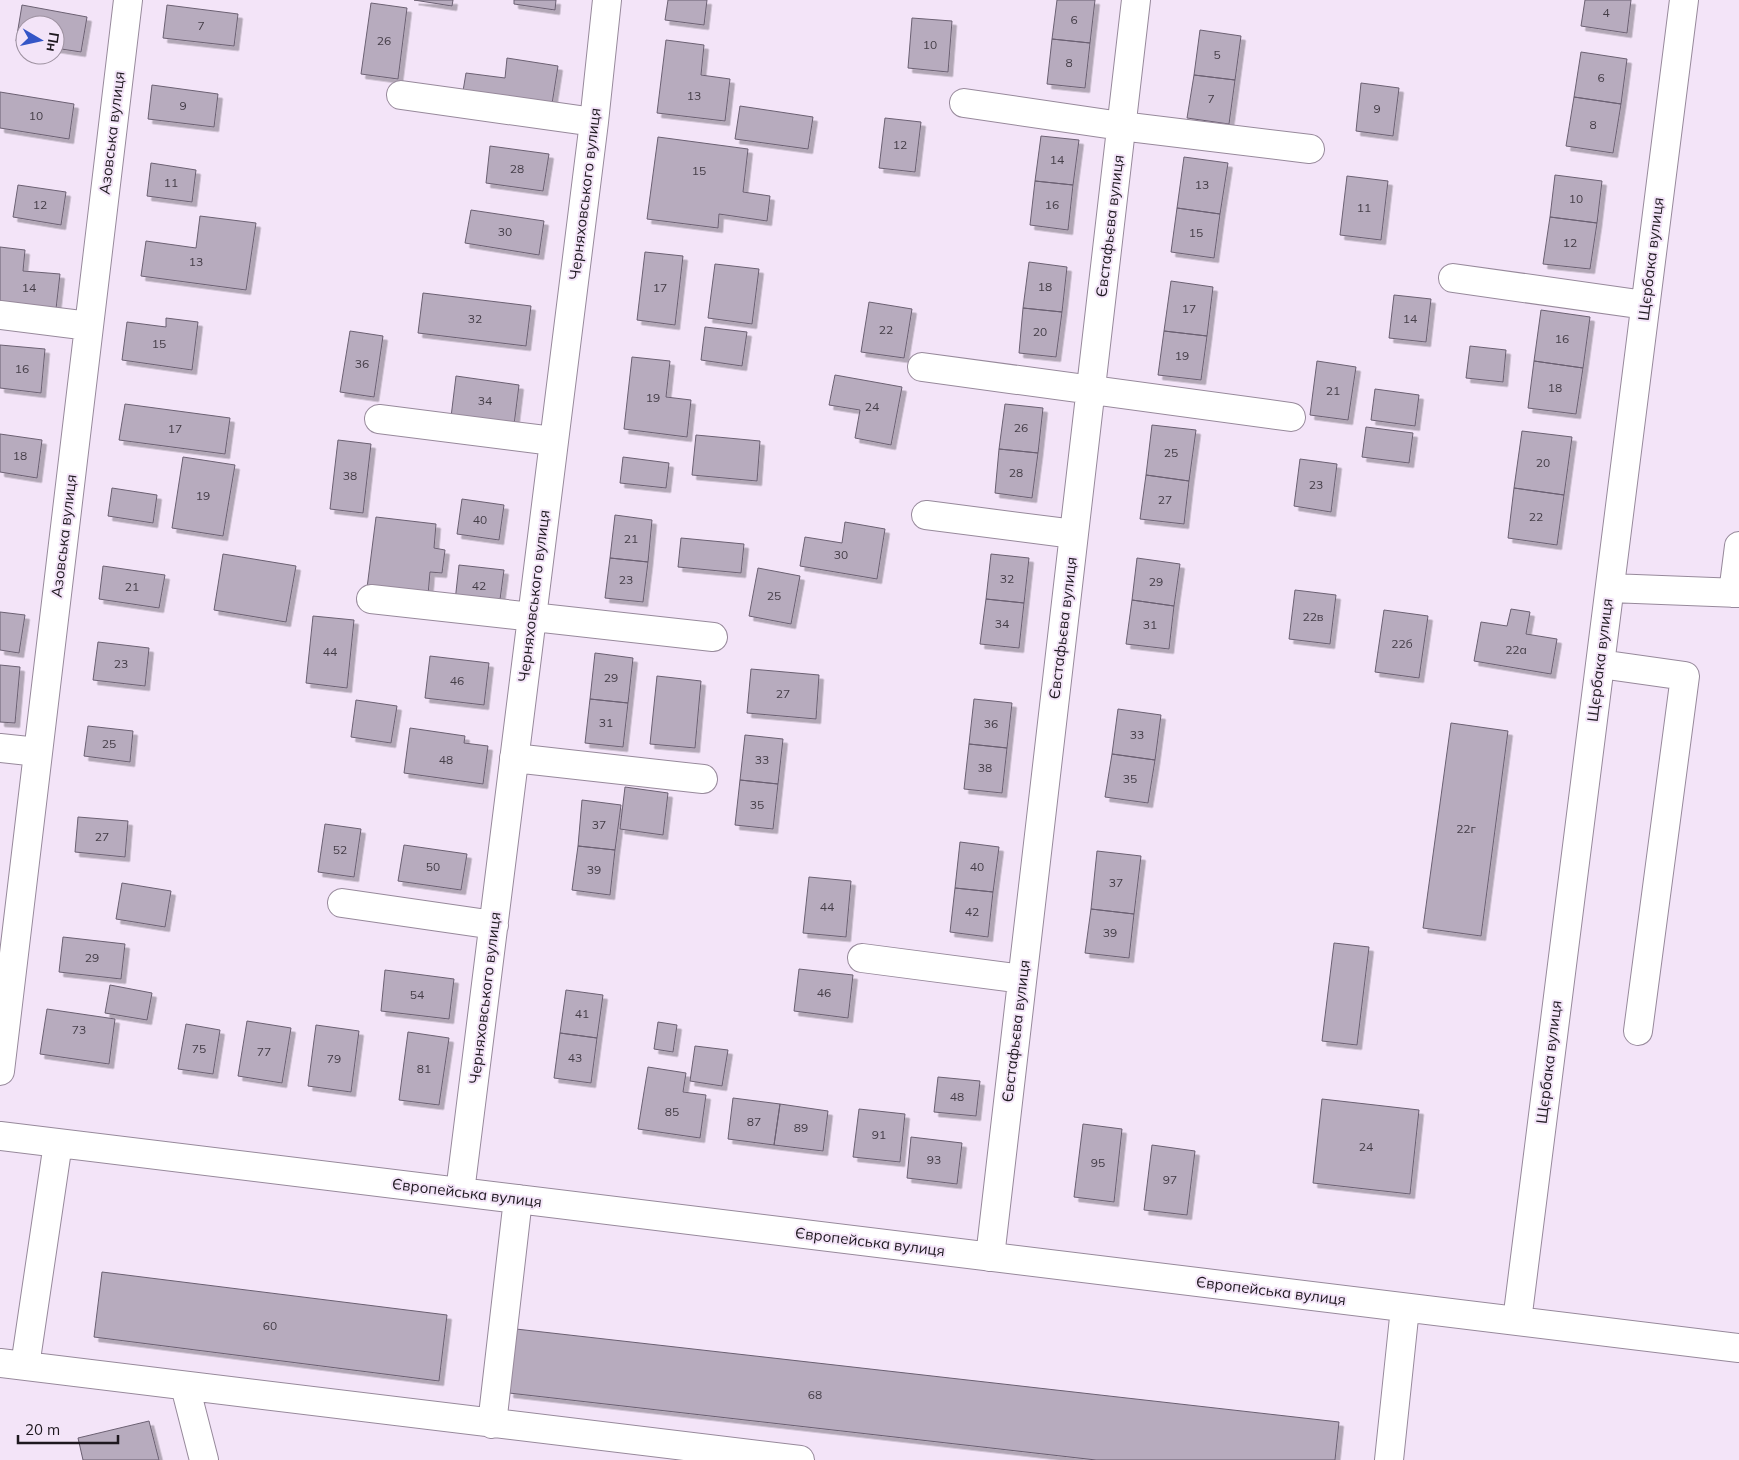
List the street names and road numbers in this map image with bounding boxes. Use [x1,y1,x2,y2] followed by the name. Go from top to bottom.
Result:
[95,70,128,196] street label: Азовська вулиця
[565,107,604,281] street label: Черняховського вулиця
[1091,154,1128,298] street label: Євстафьєва вулиця
[1634,196,1667,322] street label: Щєрбака вулиця
[47,473,80,599] street label: Азовська вулиця
[514,509,553,683] street label: Черняховського вулиця
[1044,556,1081,700] street label: Євстафьєва вулиця
[1583,597,1616,723] street label: Щєрбака вулиця
[465,911,504,1085] street label: Черняховського вулиця
[997,959,1034,1103] street label: Євстафьєва вулиця
[1532,999,1565,1125] street label: Щєрбака вулиця
[391,1174,543,1211] street label: Європейська вулиця
[794,1223,946,1260] street label: Європейська вулиця
[1195,1272,1347,1309] street label: Європейська вулиця

